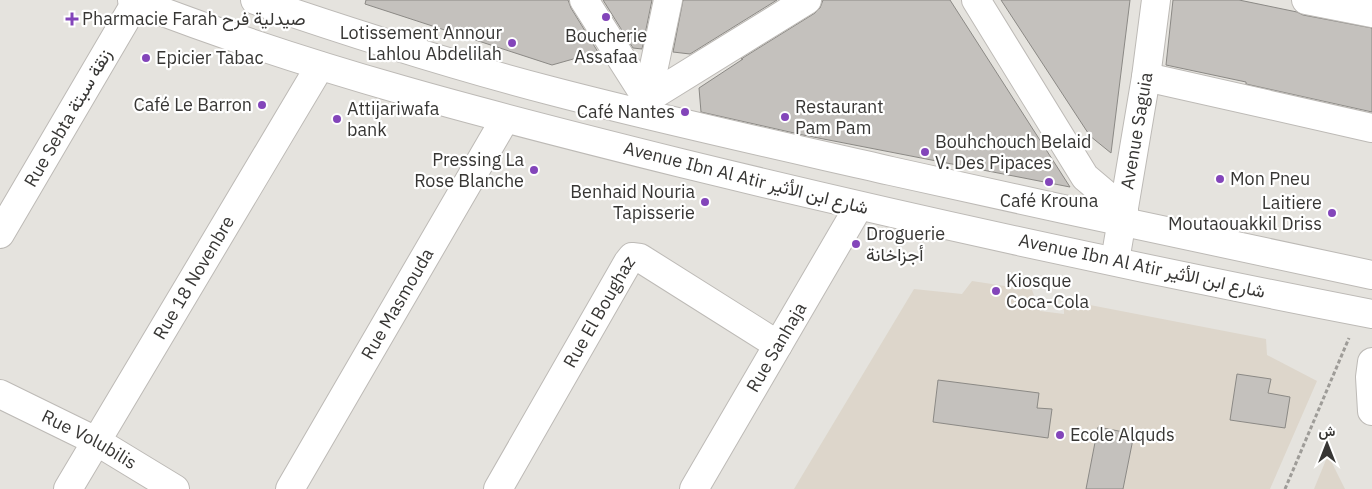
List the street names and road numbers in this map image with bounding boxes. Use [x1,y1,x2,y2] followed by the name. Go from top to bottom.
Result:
[19,44,117,191] street label: Rue Sebta زنقة سبتة
[1115,70,1158,191] street label: Avenue Saguia
[621,136,871,220] street label: Avenue Ibn Al Atir شارع ابن الأثير
[148,211,239,344] street label: Rue 18 Novenbre
[1017,228,1267,304] street label: Avenue Ibn Al Atir شارع ابن الأثير
[356,244,439,364] street label: Rue Masmouda
[558,251,640,372] street label: Rue El Boughaz
[741,298,812,396] street label: Rue Sanhaja
[38,404,141,474] street label: Rue Volubilis

